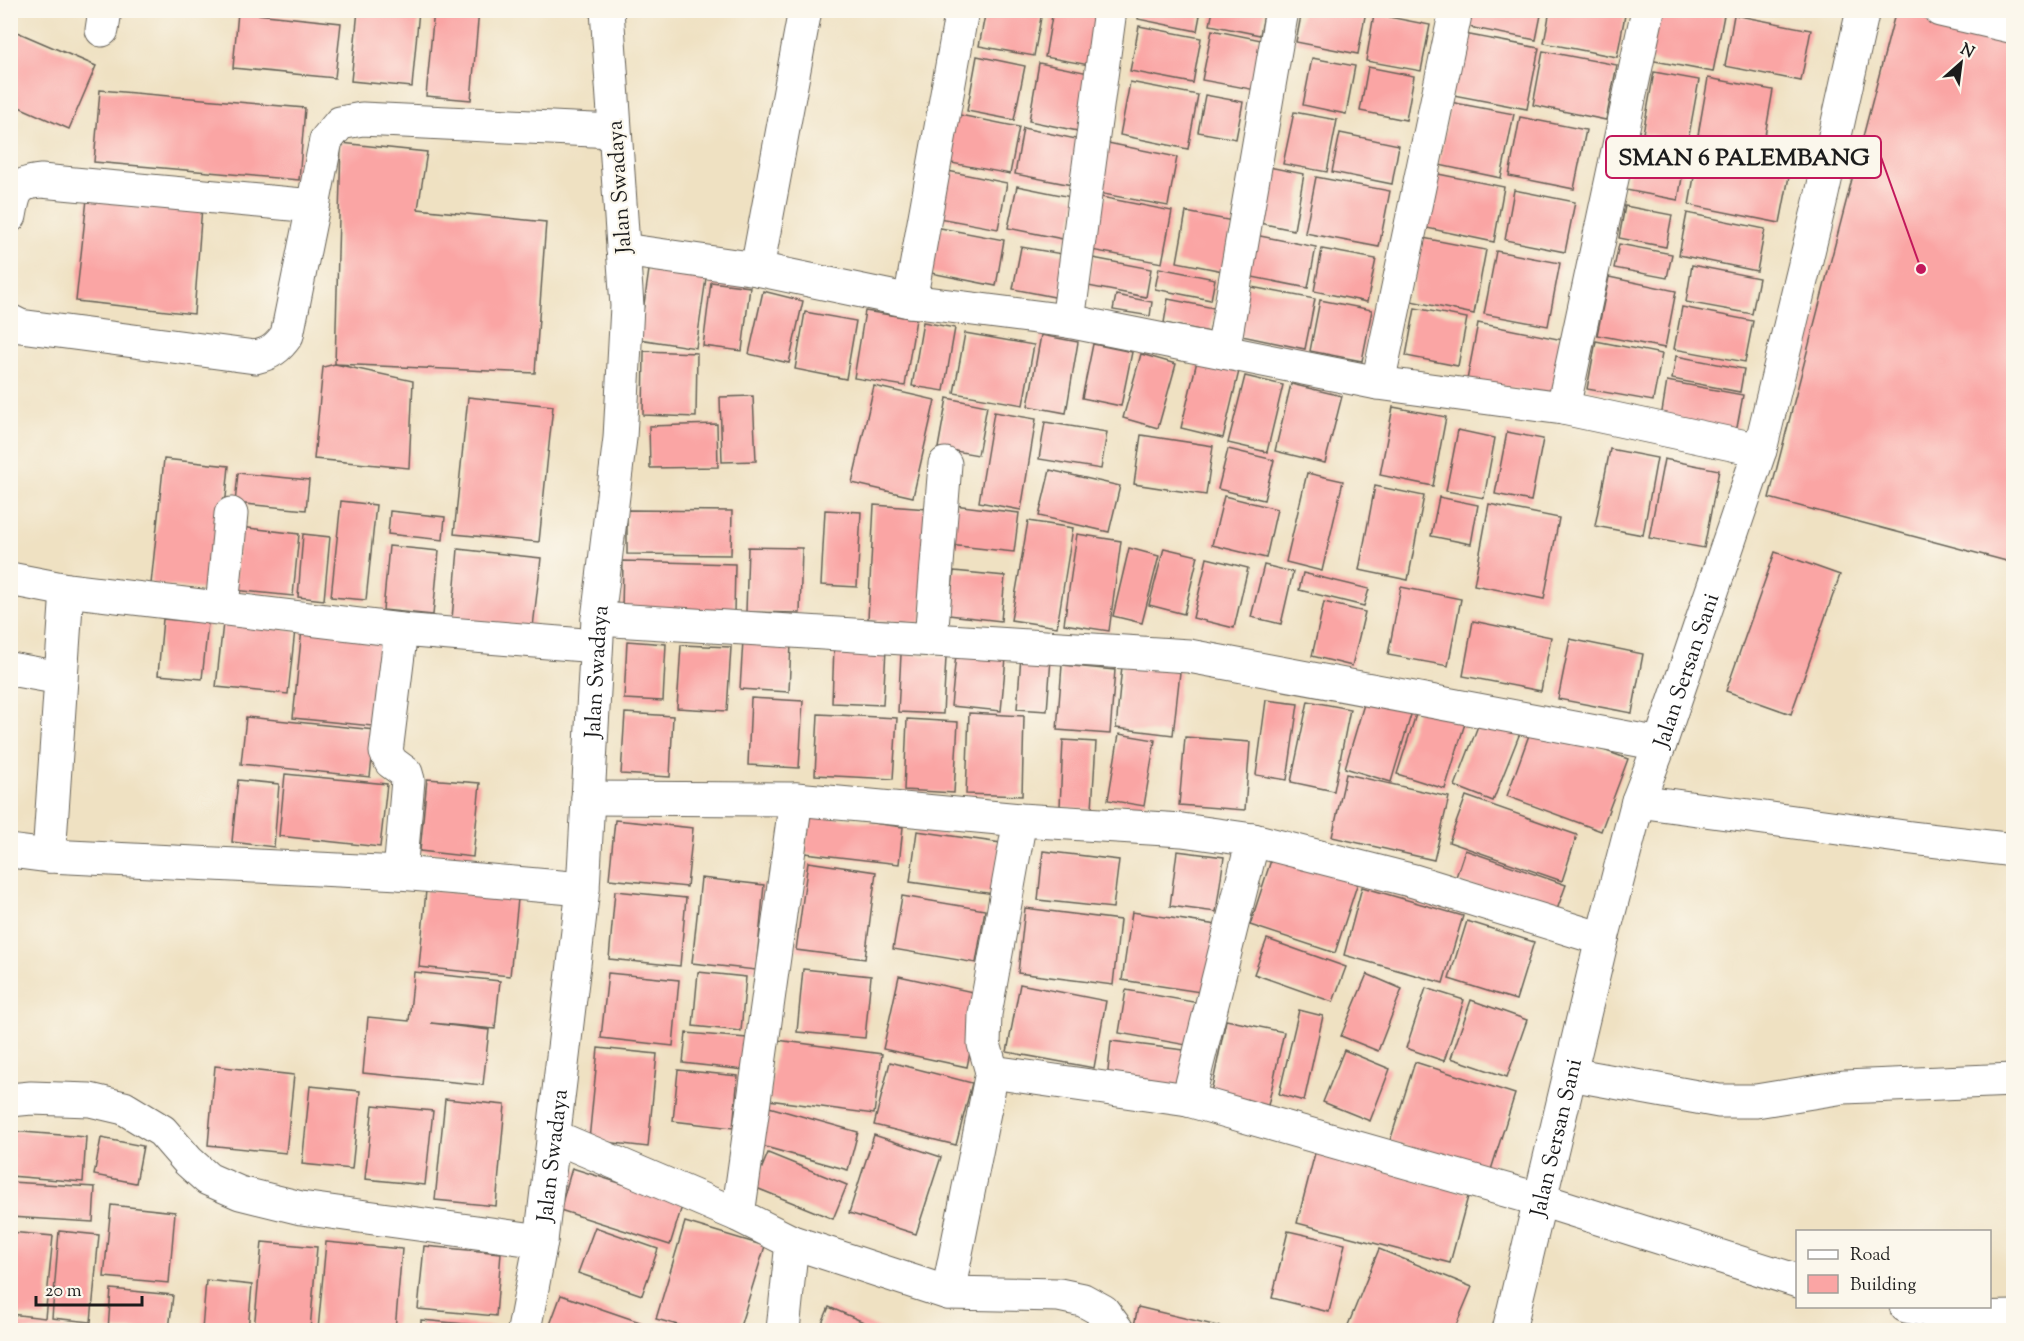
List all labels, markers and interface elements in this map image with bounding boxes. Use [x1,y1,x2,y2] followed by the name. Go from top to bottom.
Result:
[1931,33,1991,93] north arrow
[1956,39,1978,65] text: N
[600,119,642,255] street label: Jalan Swadaya
[1606,136,1881,178] callout: SMAN 6 PALEMBANG
[1618,142,1870,176] text: SMAN 6 PALEMBANG
[1647,589,1729,753] street label: Jalan Sersan Sani
[578,603,619,740] street label: Jalan Swadaya
[1523,1056,1592,1221] street label: Jalan Sersan Sani
[530,1087,578,1225] street label: Jalan Swadaya
[1796,1230,1991,1308] legend
[1850,1243,1890,1269] text: Road
[36,1269,142,1307] scale bar
[1850,1273,1916,1299] text: Building
[45,1279,82,1305] text: 20 m

